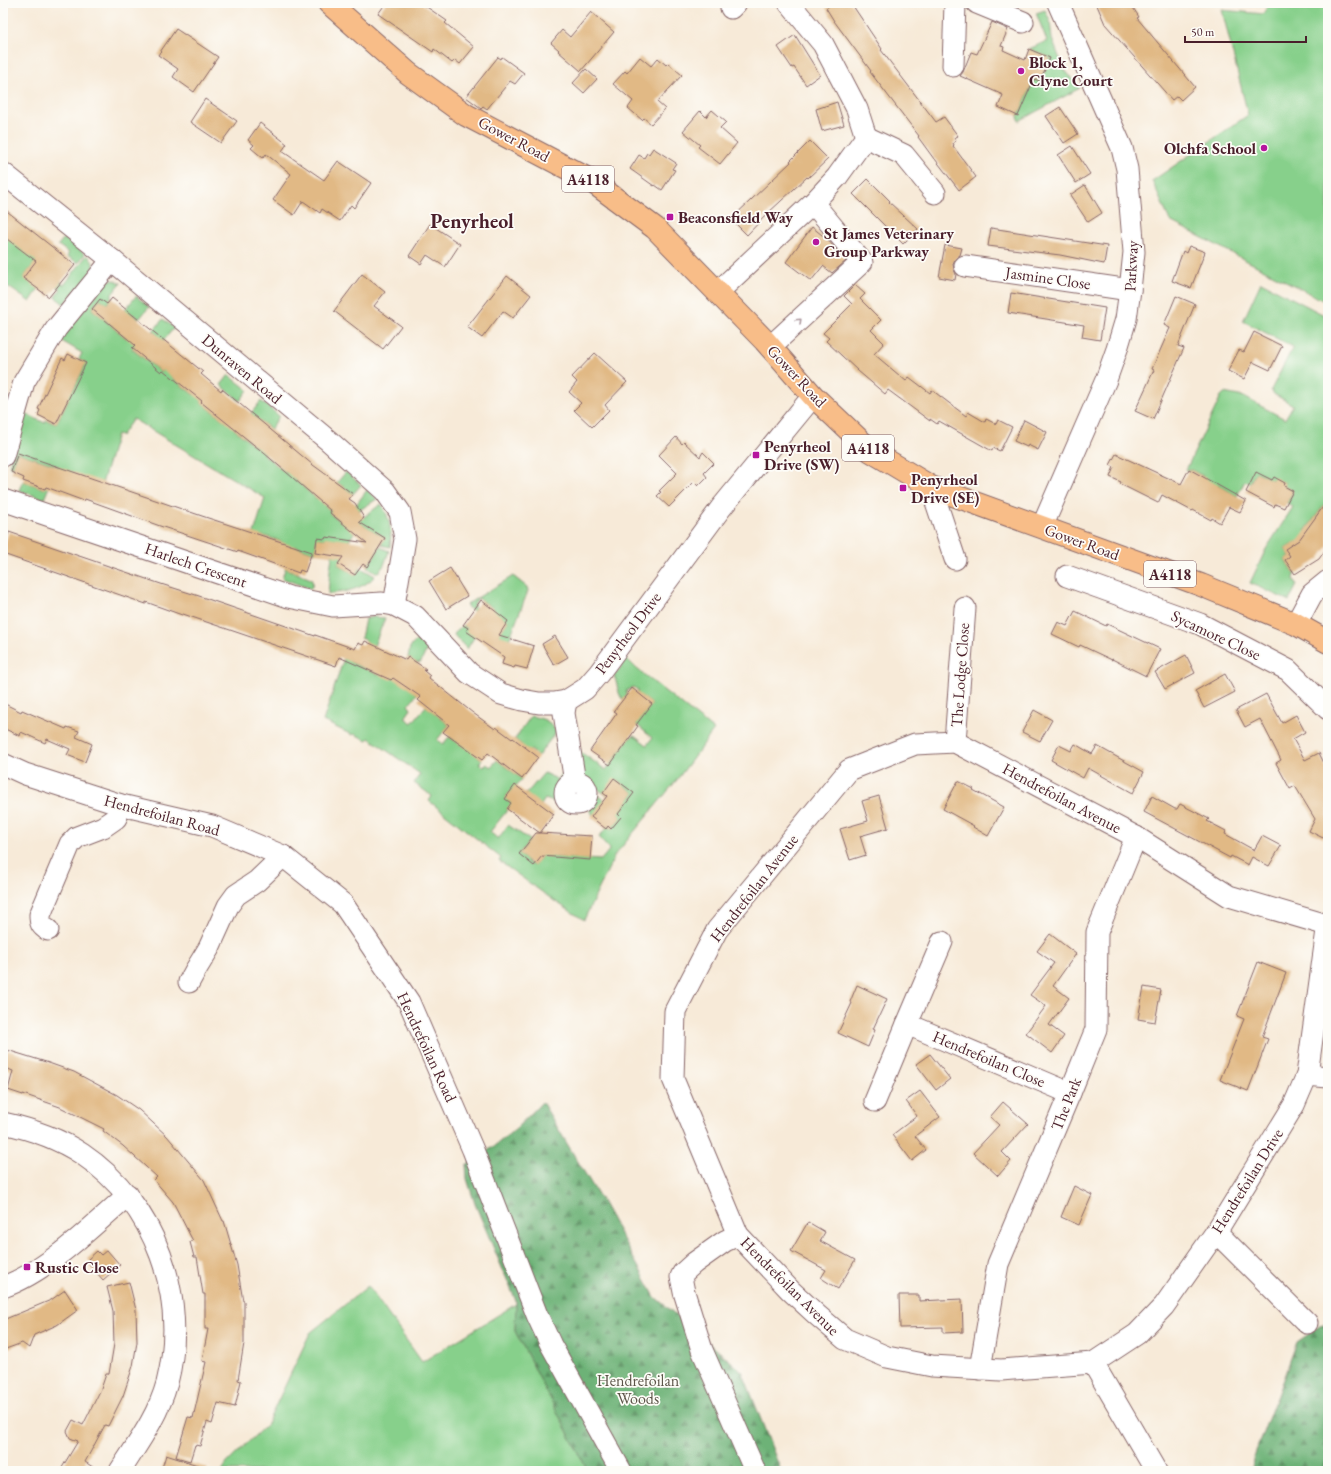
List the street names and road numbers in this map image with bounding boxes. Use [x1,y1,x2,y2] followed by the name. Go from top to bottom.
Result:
[475,111,554,167] street label: Gower Road
[562,166,614,192] road number: A4118
[1119,239,1143,292] street label: Parkway
[1002,261,1092,294] street label: Jasmine Close
[198,329,287,409] street label: Dunraven Road
[763,340,832,412] street label: Gower Road
[842,435,894,461] road number: A4118
[1042,519,1123,566] street label: Gower Road
[142,538,250,592] street label: Harlech Crescent
[1144,561,1196,587] road number: A4118
[590,588,666,678] street label: Penyrheol Drive
[1168,605,1264,665] street label: Sycamore Close
[946,622,974,728] street label: The Lodge Close
[999,758,1125,838] street label: Hendrefoilan Avenue
[102,789,223,841] street label: Hendrefoilan Road
[705,830,803,946] street label: Hendrefoilan Avenue
[392,989,462,1106] street label: Hendrefoilan Road
[930,1026,1048,1092] street label: Hendrefoilan Close
[1046,1074,1086,1134] street label: The Park
[1206,1125,1288,1237] street label: Hendrefoilan Drive
[736,1232,844,1340] street label: Hendrefoilan Avenue

